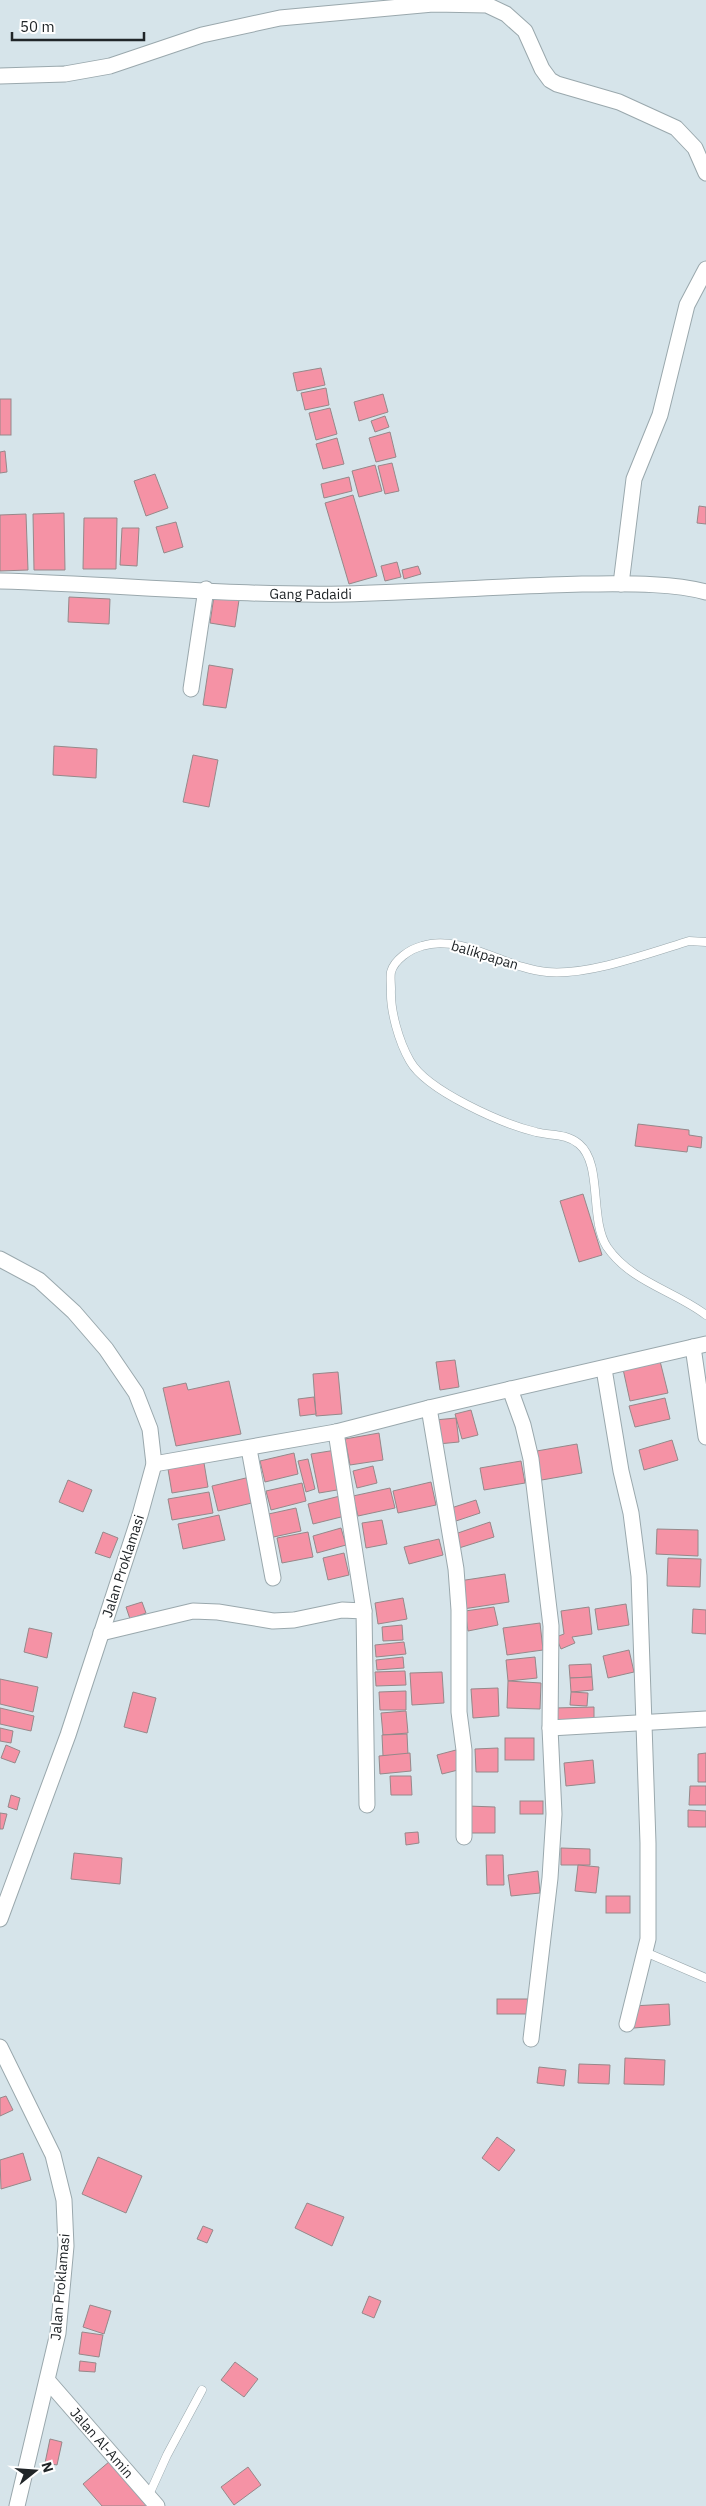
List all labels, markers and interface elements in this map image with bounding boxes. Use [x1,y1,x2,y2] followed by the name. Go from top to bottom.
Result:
[12,10,145,42] scale bar
[20,17,55,36] text: 50 m
[269,585,352,603] street label: Gang Padaidi
[449,936,521,974] street label: balikpapan
[98,1512,148,1620] street label: Jalan Proklamasi
[46,2233,74,2341] street label: Jalan Proklamasi
[66,2404,138,2482] street label: Jalan Al-Amin
[10,2446,60,2496] north arrow
[37,2460,58,2475] text: N

